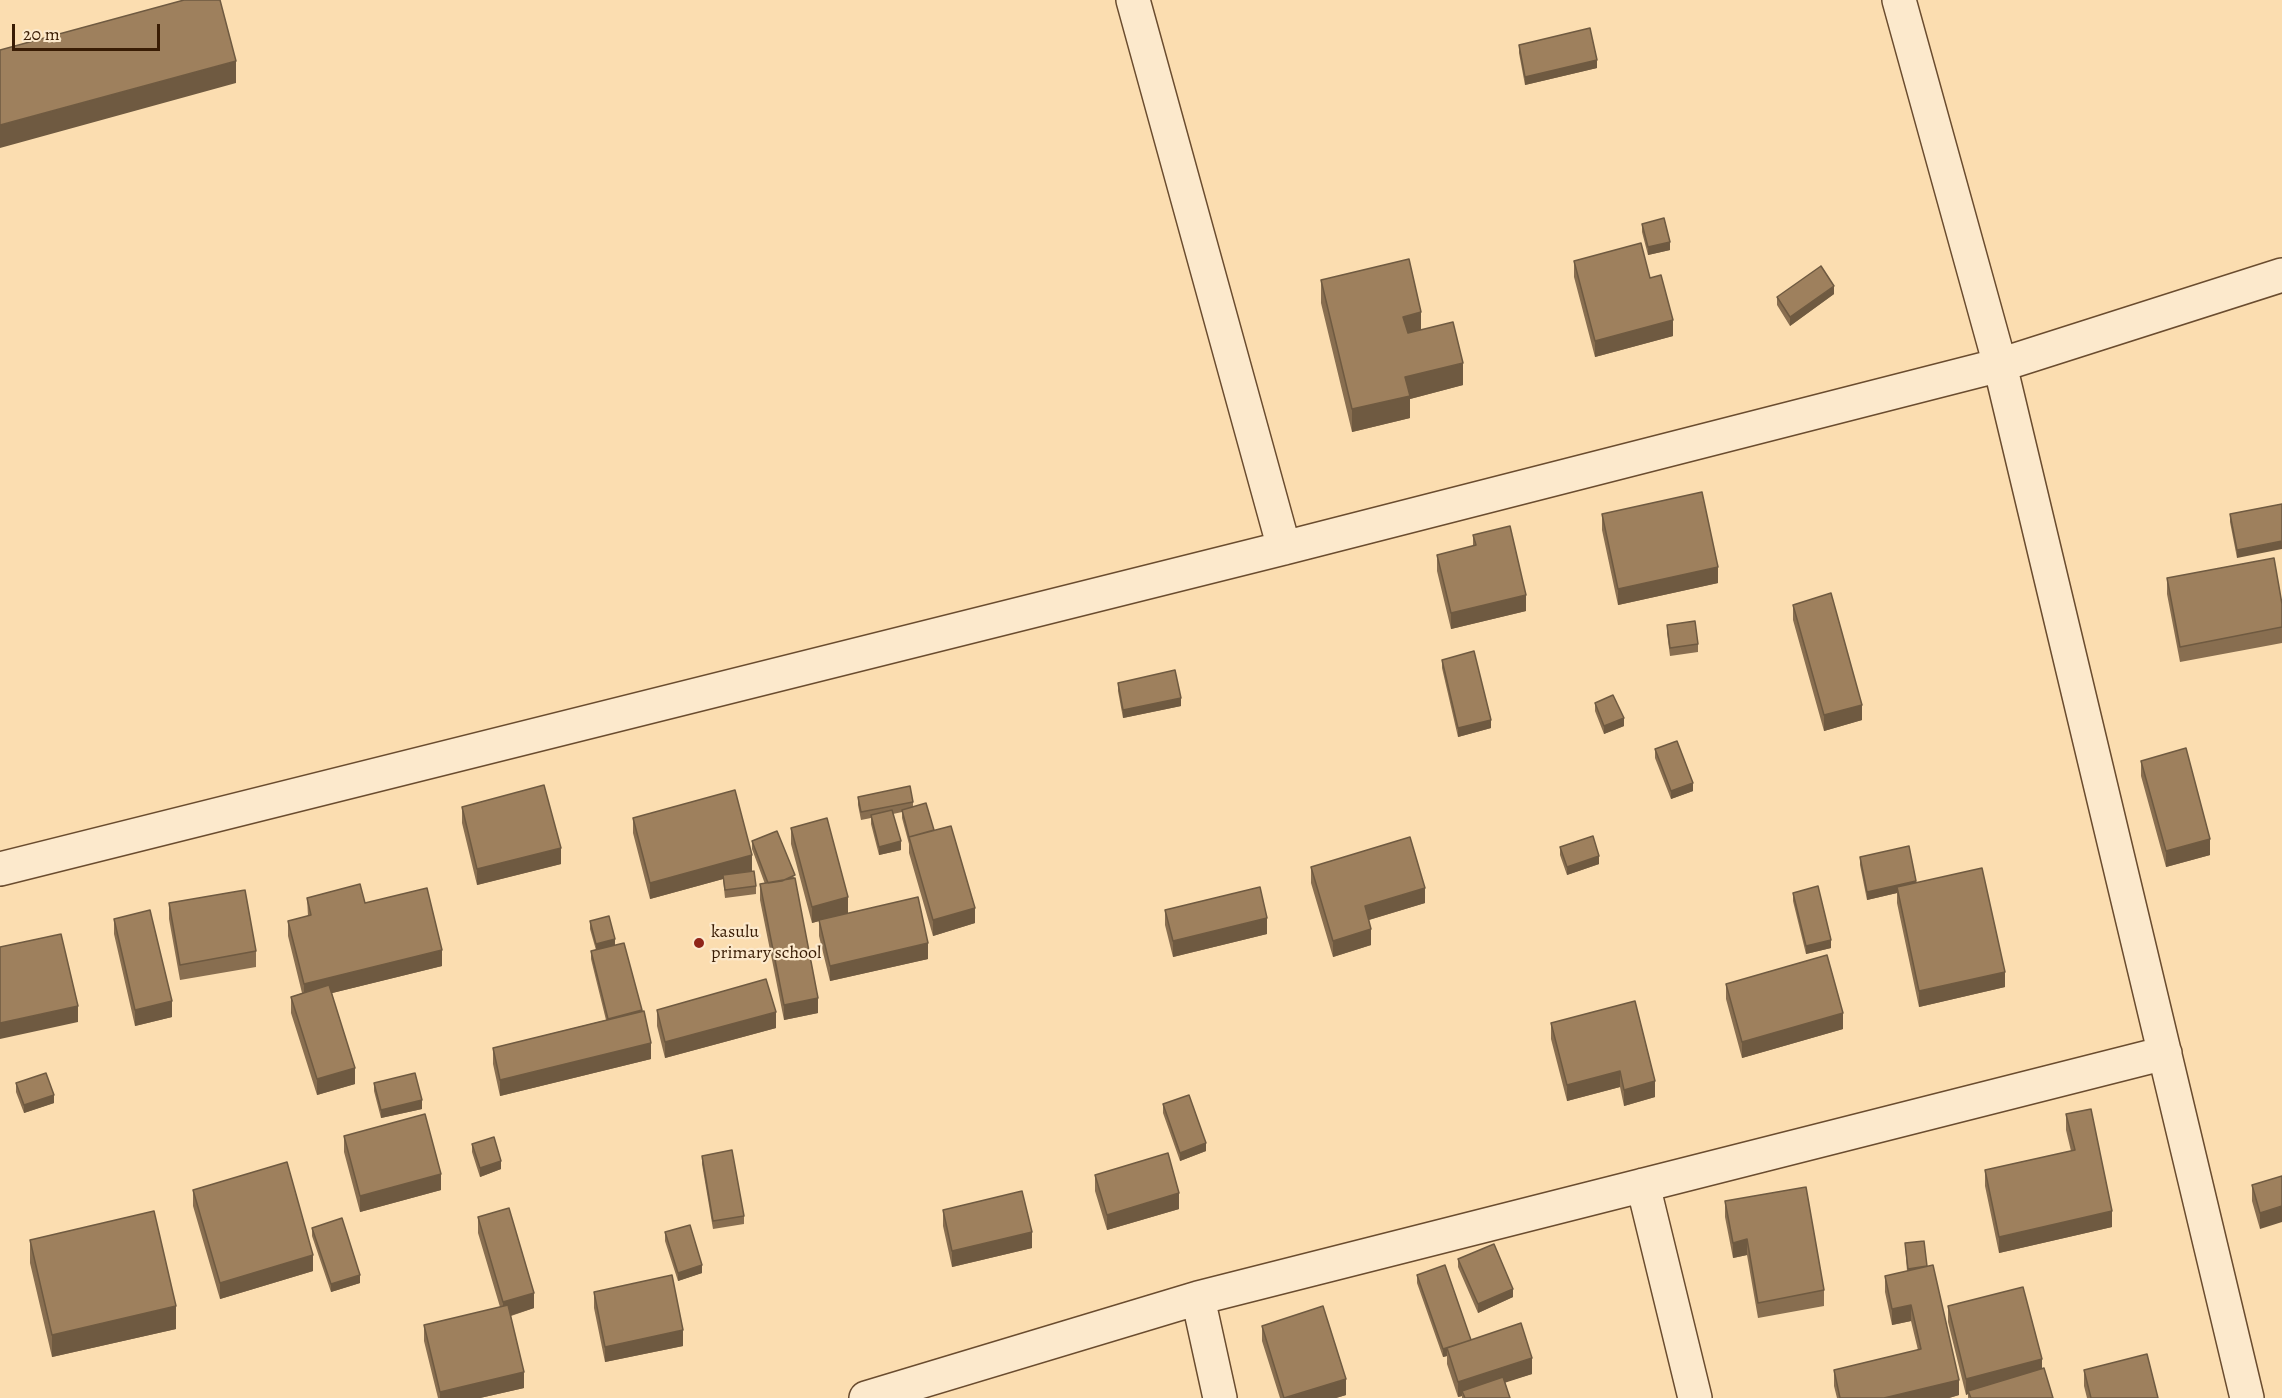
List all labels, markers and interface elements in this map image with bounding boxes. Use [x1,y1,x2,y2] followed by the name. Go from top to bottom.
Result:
[15,12,164,50] scale bar
[23,22,60,46] text: 20 m
[711,922,821,964] place label: kasulu primary school
[692,936,706,950] marker: kasulu primary school

